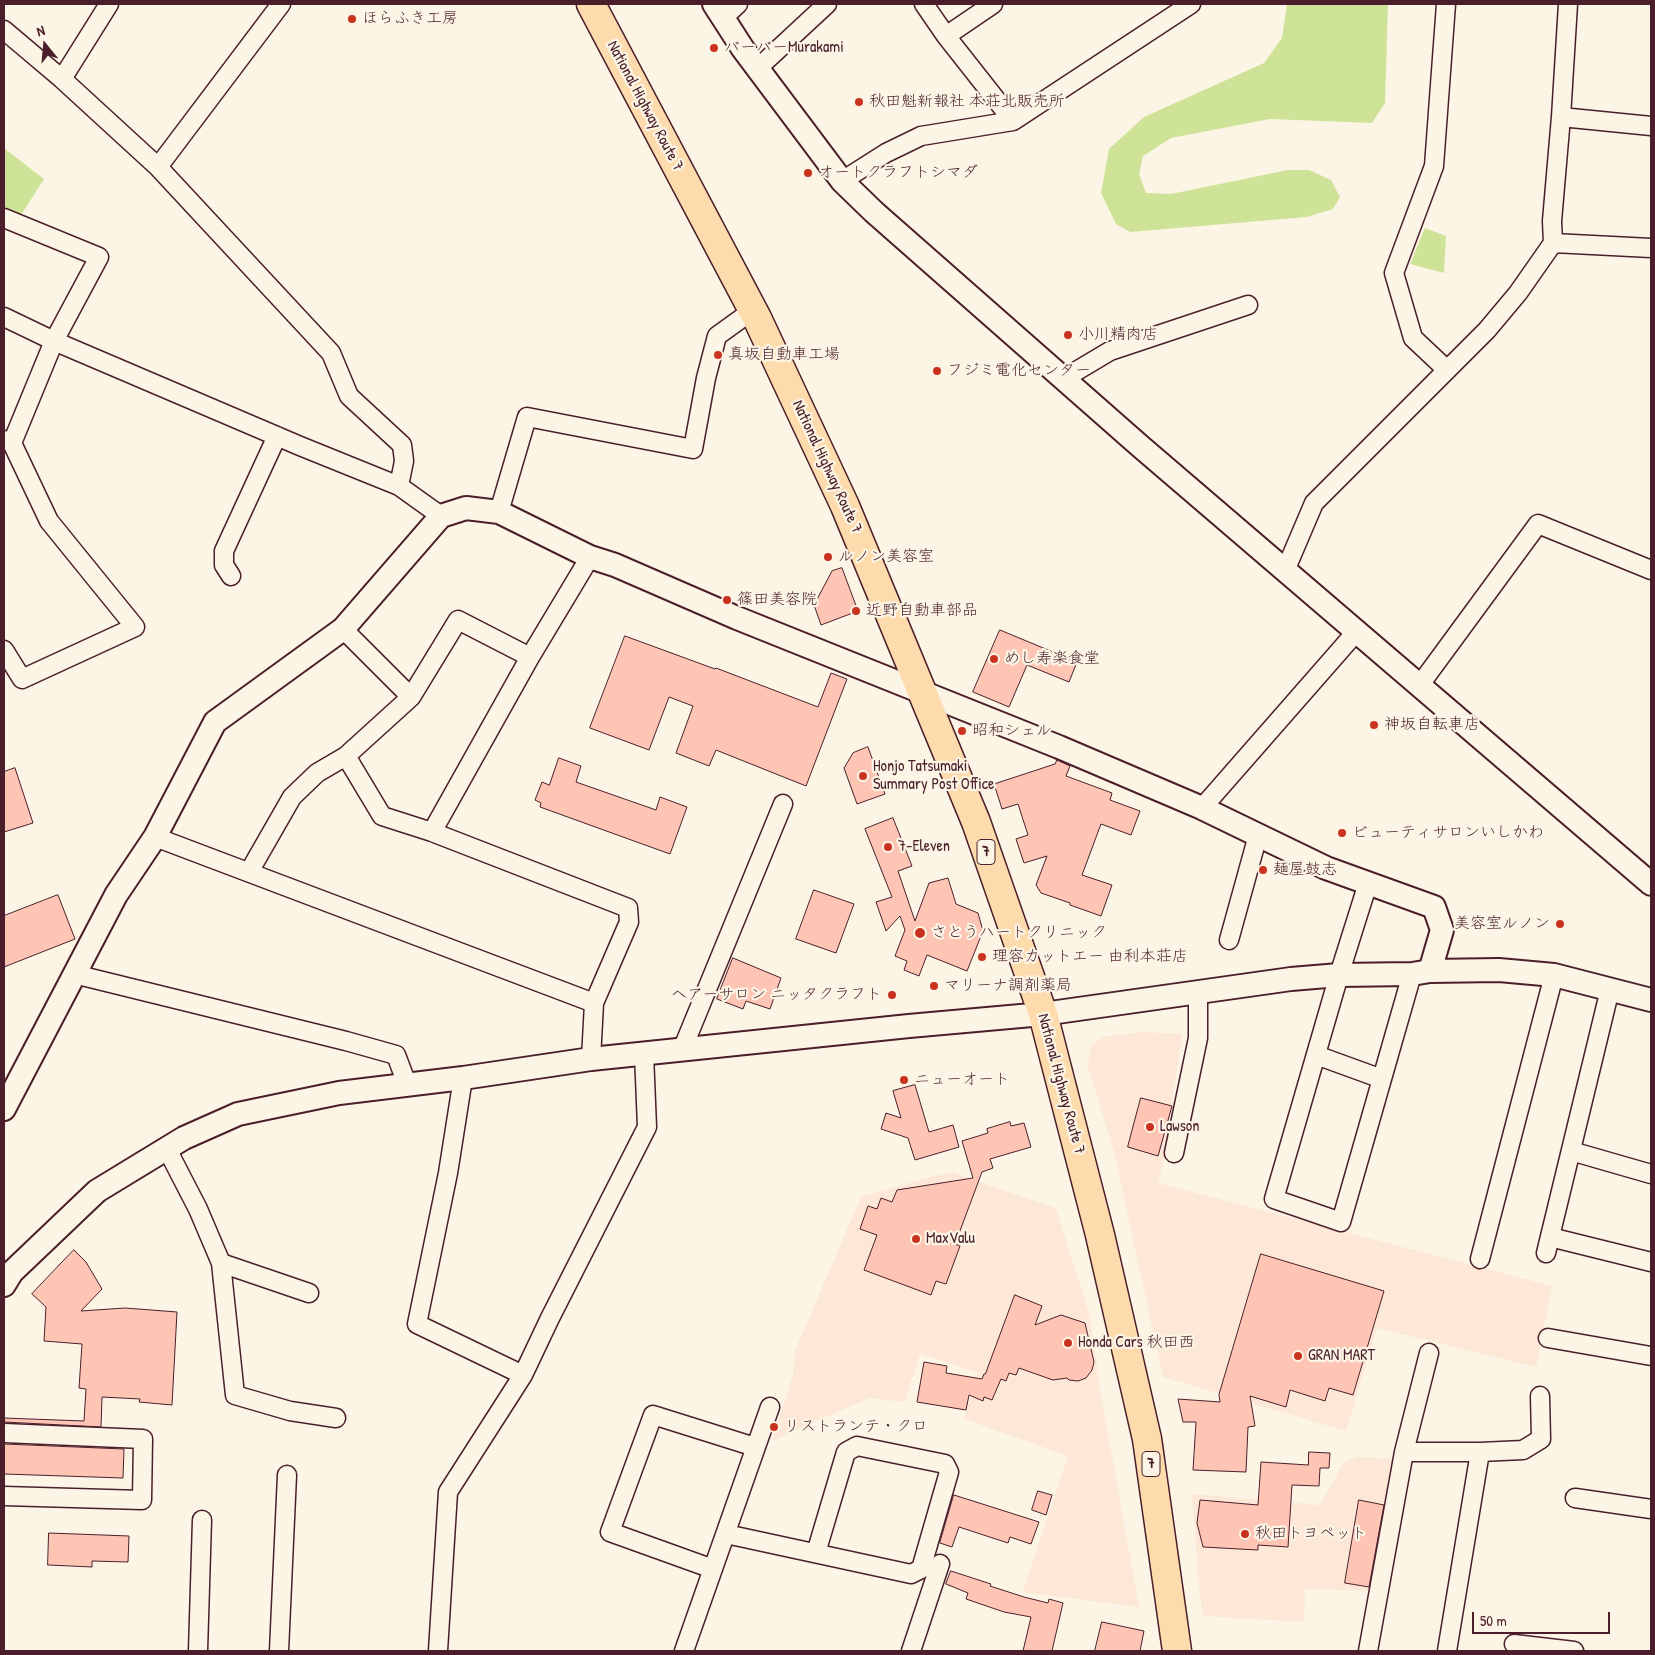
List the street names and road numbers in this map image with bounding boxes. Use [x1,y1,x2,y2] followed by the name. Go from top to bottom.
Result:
[603,38,687,174] street label: National Highway Route 7
[788,398,866,536] street label: National Highway Route 7
[977,840,995,864] road number: 7
[1033,1012,1089,1156] street label: National Highway Route 7
[1142,1452,1160,1476] road number: 7

